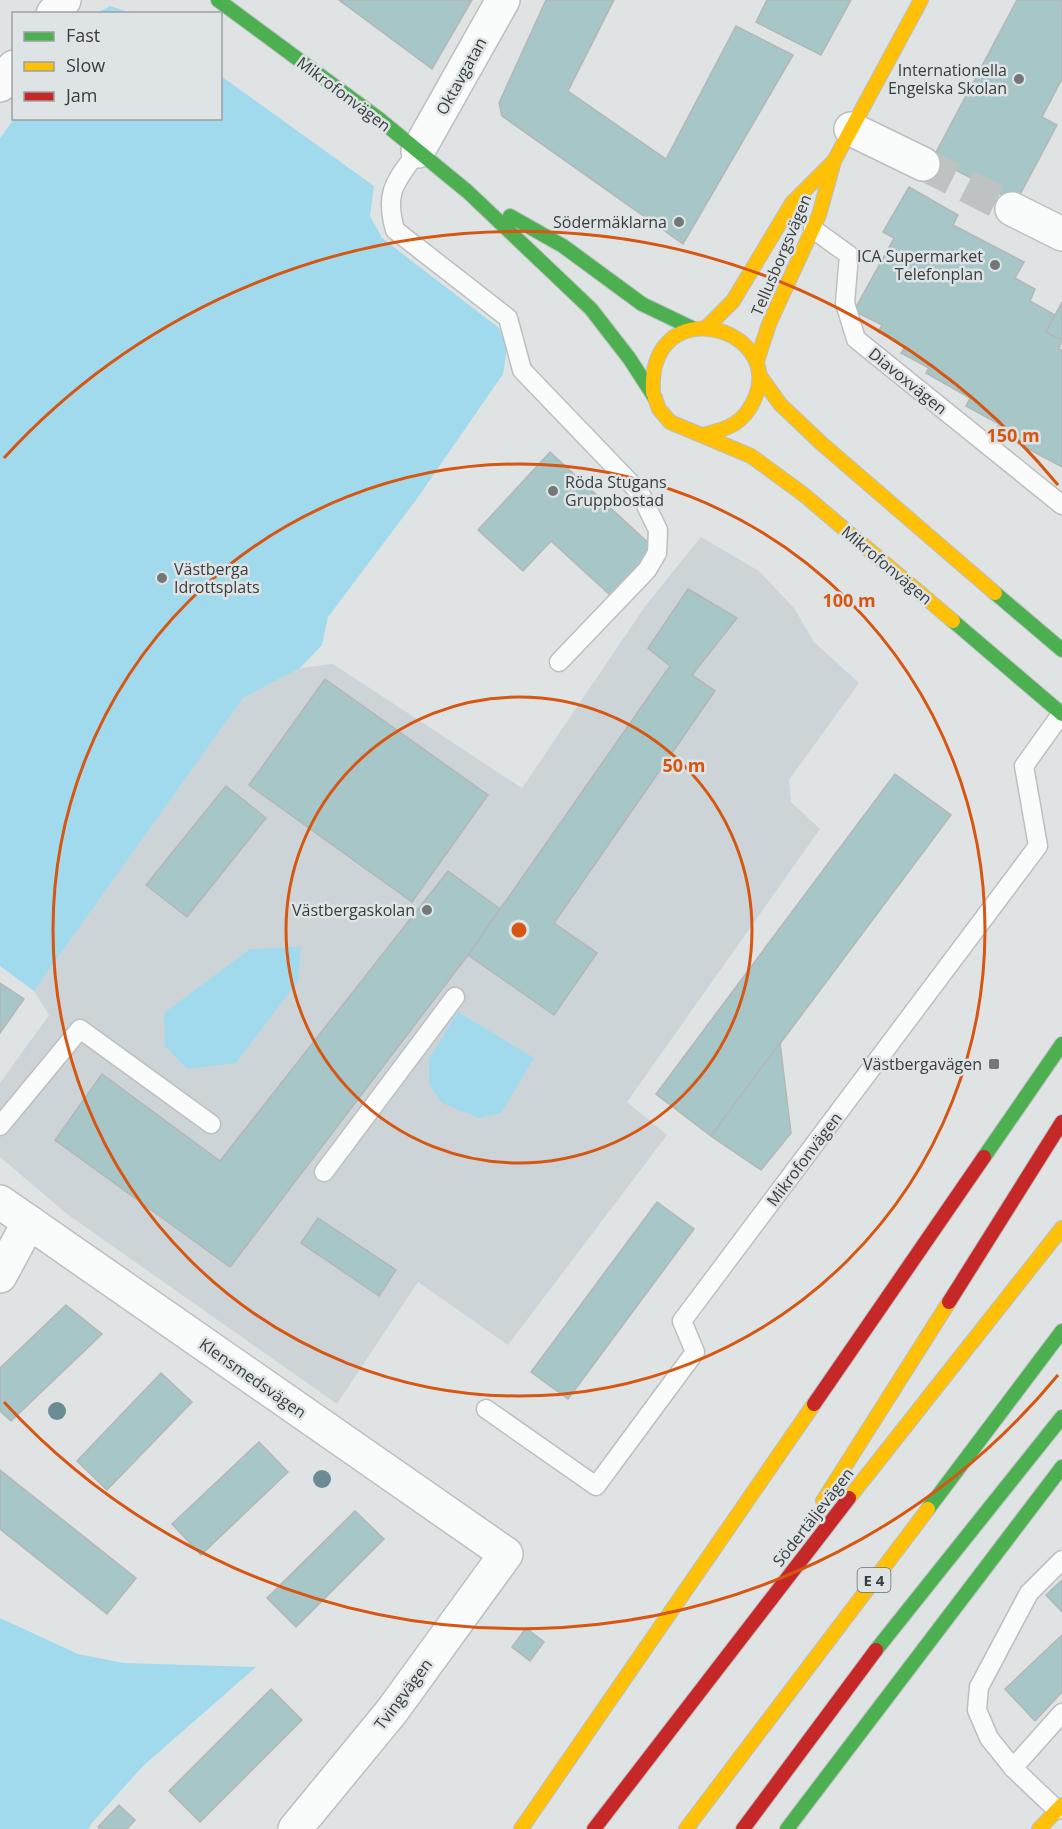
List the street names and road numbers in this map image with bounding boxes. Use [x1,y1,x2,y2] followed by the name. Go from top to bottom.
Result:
[431,33,491,119] street label: Oktavgatan
[293,51,395,137] street label: Mikrofonvägen
[745,191,817,319] street label: Tellusborgsvägen
[864,343,952,419] street label: Diavoxvägen
[837,521,937,609] street label: Mikrofonvägen
[761,1108,847,1210] street label: Mikrofonvägen
[195,1333,311,1423] street label: Klensmedsvägen
[767,1463,859,1571] street label: Södertäljevägen
[858,1568,890,1592] road number: E 4
[369,1654,437,1734] street label: Tvingvägen

